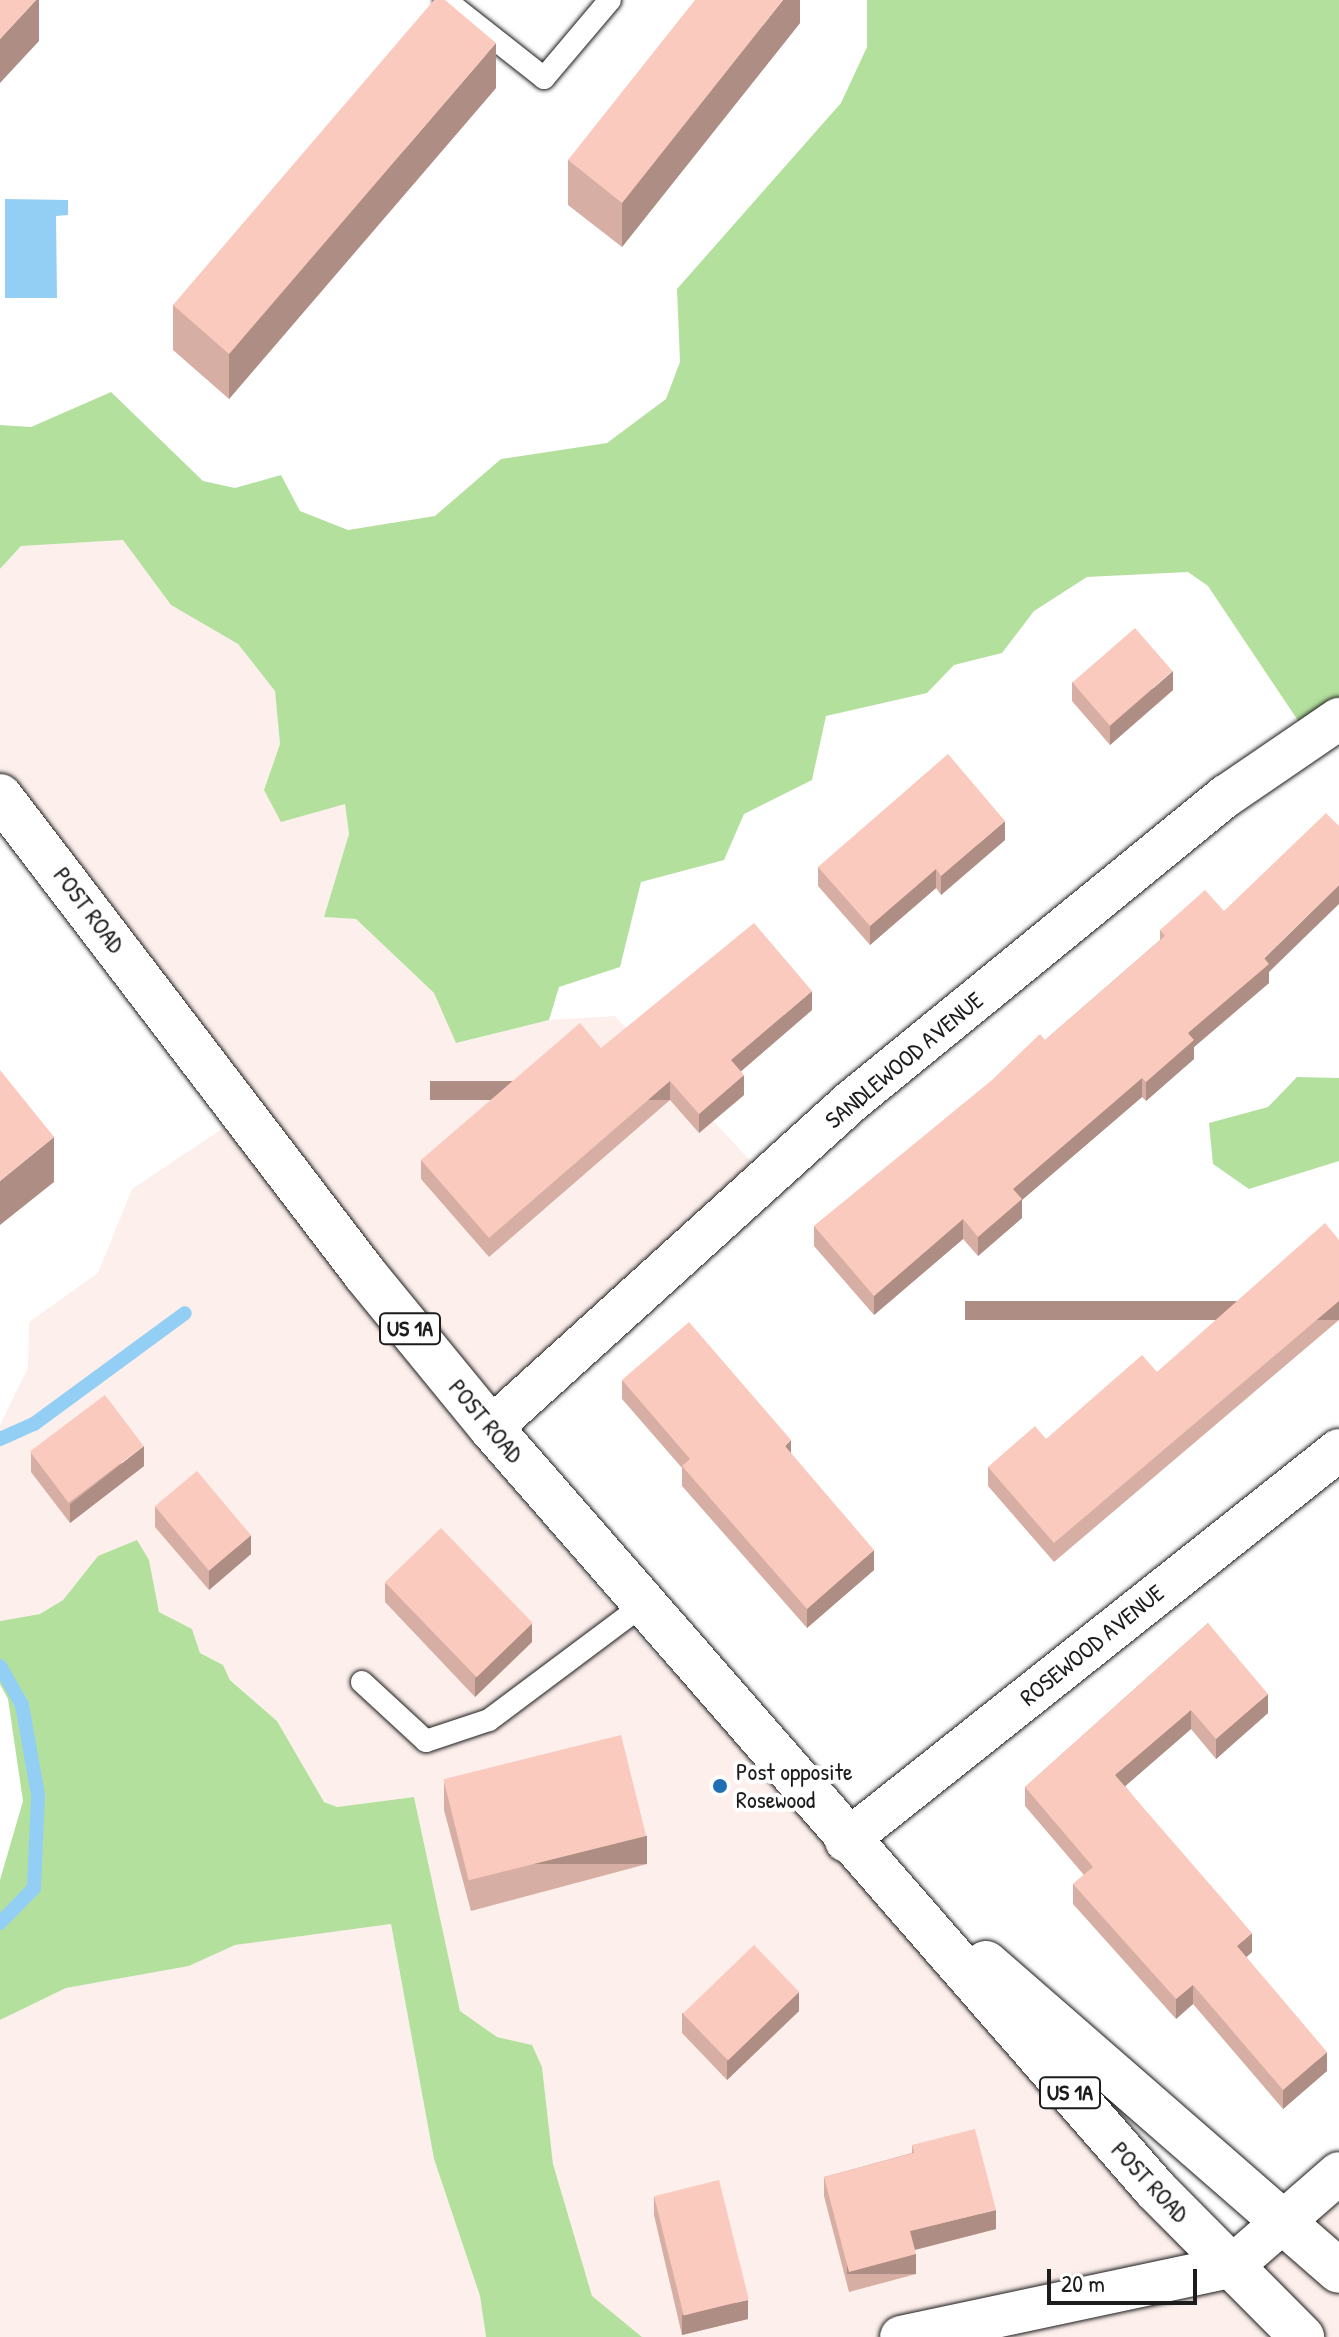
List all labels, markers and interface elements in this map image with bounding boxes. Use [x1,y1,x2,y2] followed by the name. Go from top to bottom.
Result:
[47,861,131,959] street label: POST ROAD
[819,986,989,1134] street label: SANDLEWOOD AVENUE
[378,1311,442,1347] road number: US 1A
[443,1373,529,1469] street label: POST ROAD
[1014,1578,1170,1712] street label: ROSEWOOD AVENUE
[736,1758,853,1814] place label: Post opposite Rosewood
[711,1777,729,1795] marker: Post opposite Rosewood
[1038,2075,1102,2111] road number: US 1A
[1105,2136,1195,2228] street label: POST ROAD
[1051,2253,1201,2303] scale bar
[1061,2267,1105,2299] text: 20 m

